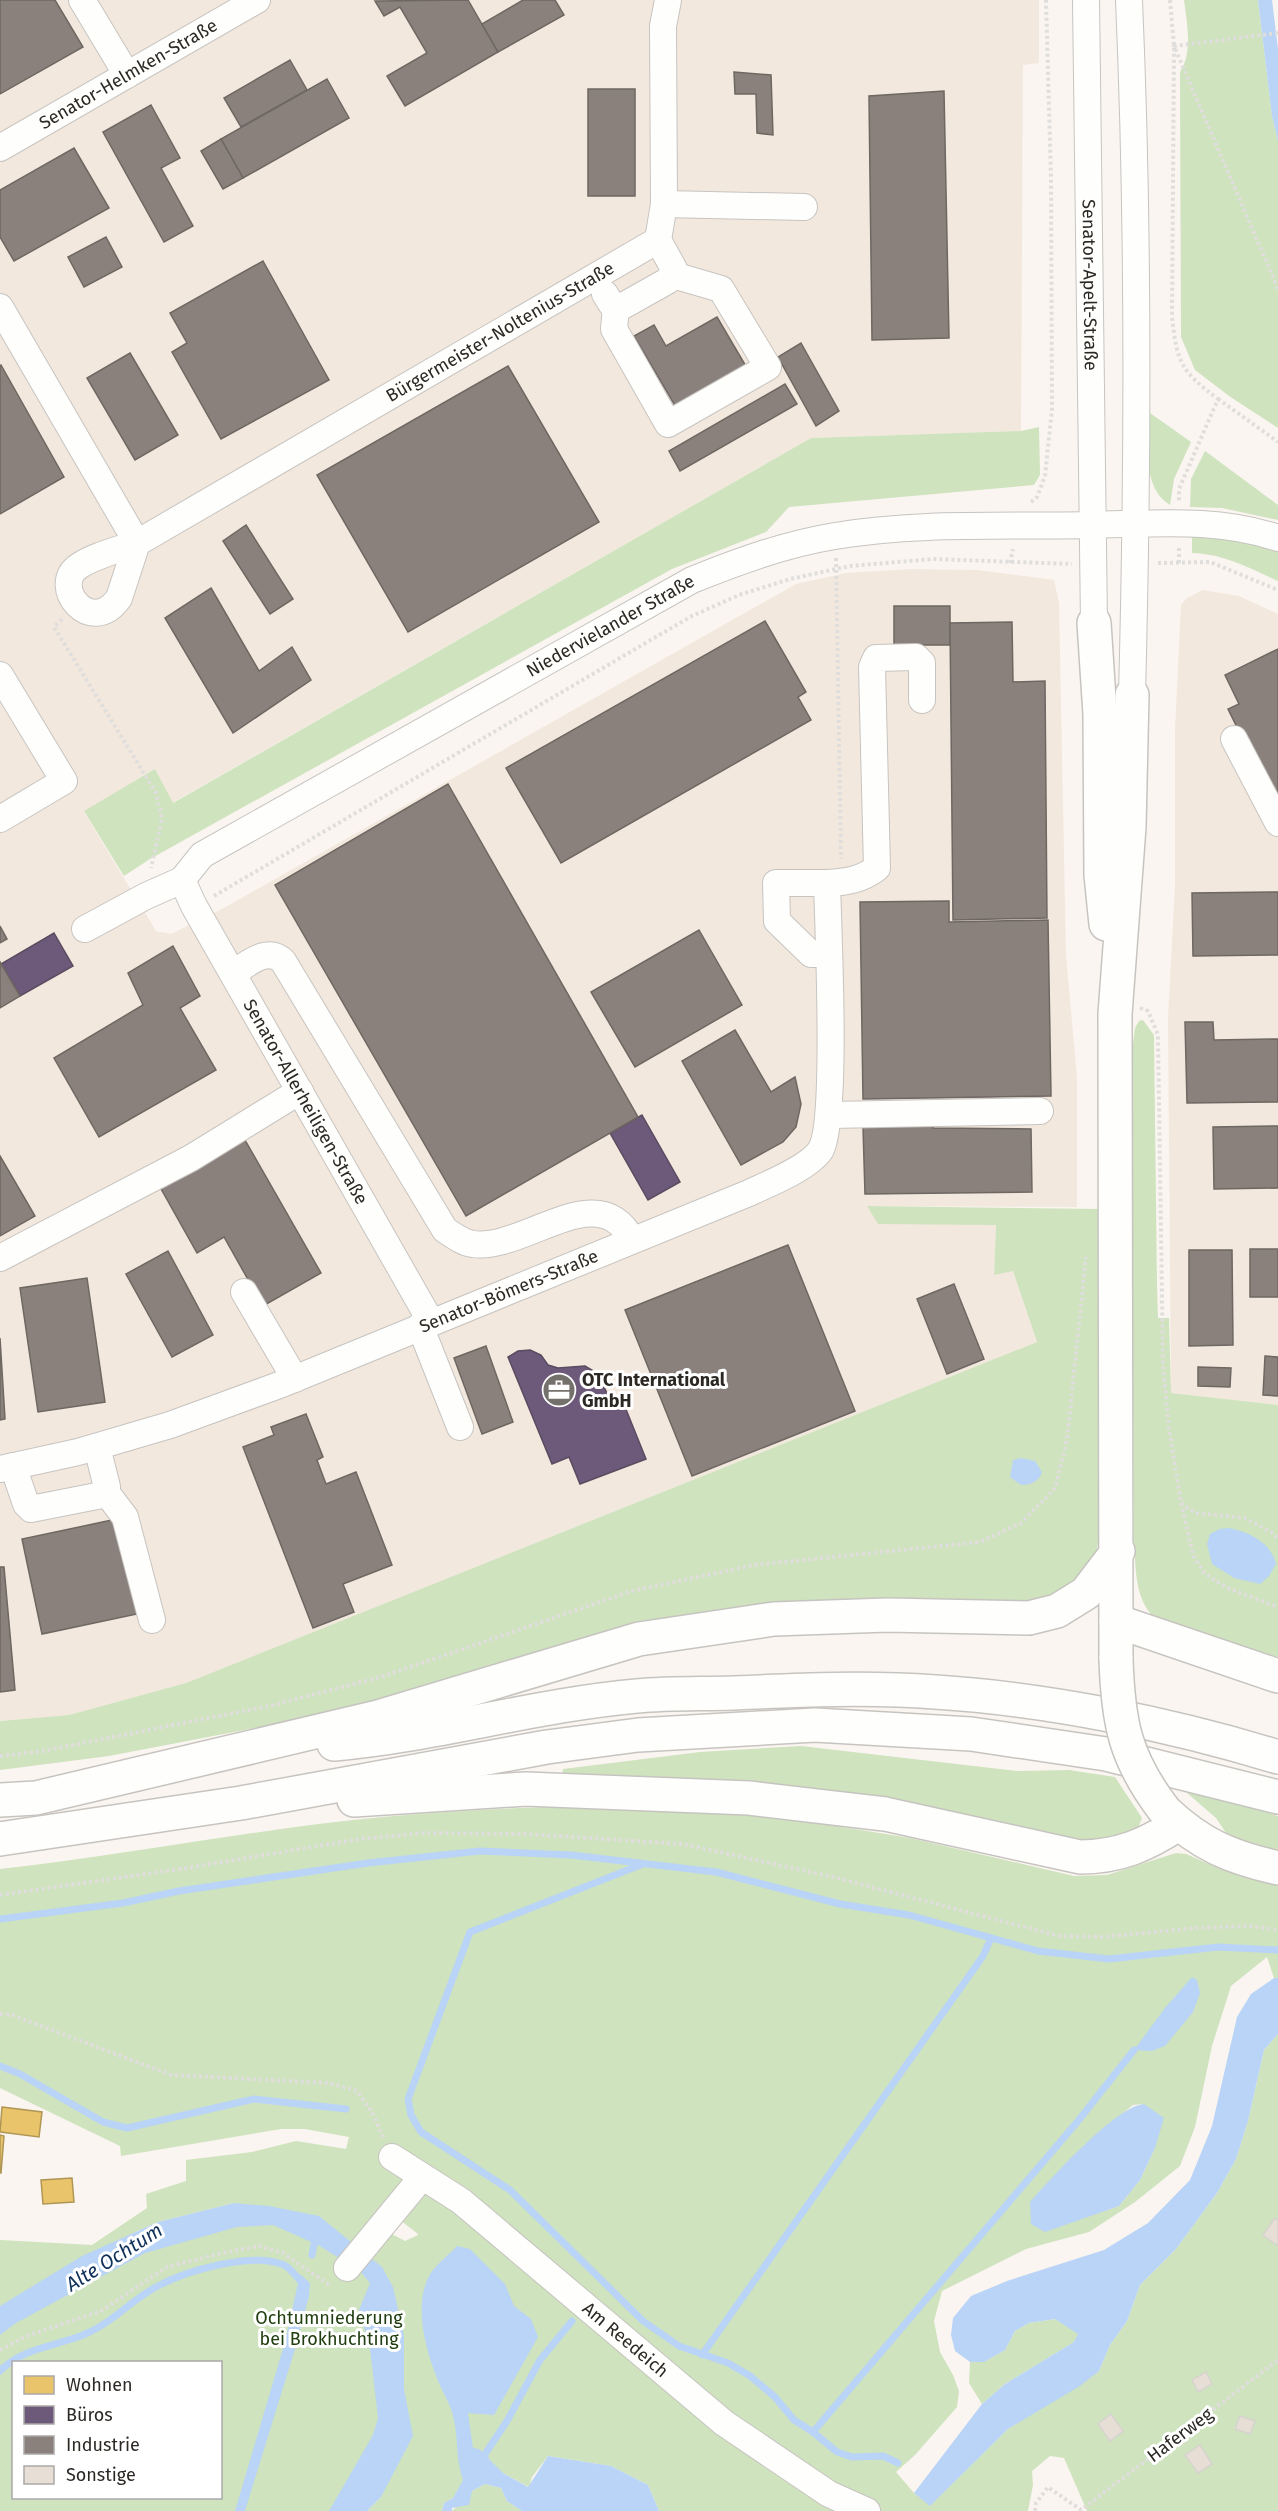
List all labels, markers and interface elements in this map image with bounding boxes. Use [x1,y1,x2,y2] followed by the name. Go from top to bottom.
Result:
[35,14,221,134] street label: Senator-Helmken-Straße
[1078,199,1102,371] street label: Senator-Apelt-Straße
[382,257,618,407] street label: Bürgermeister-Noltenius-Straße
[522,570,698,682] street label: Niedervielander Straße
[238,995,373,1208] street label: Senator-Allerheiligen-Straße
[416,1245,602,1338] street label: Senator-Bömers-Straße
[582,1369,726,1412] place label: OTC International GmbH
[541,1372,577,1408] office icon: OTC International GmbH
[60,2218,167,2297] water label: Alte Ochtum
[578,2297,673,2382] street label: Am Reedeich
[255,2307,403,2350] park label: Ochtumniederung bei Brokhuchting
[12,2361,222,2499] legend
[66,2374,133,2396] text: Wohnen
[1143,2403,1218,2467] street label: Haferweg
[66,2404,113,2426] text: Büros
[66,2434,140,2456] text: Industrie
[66,2464,136,2486] text: Sonstige

